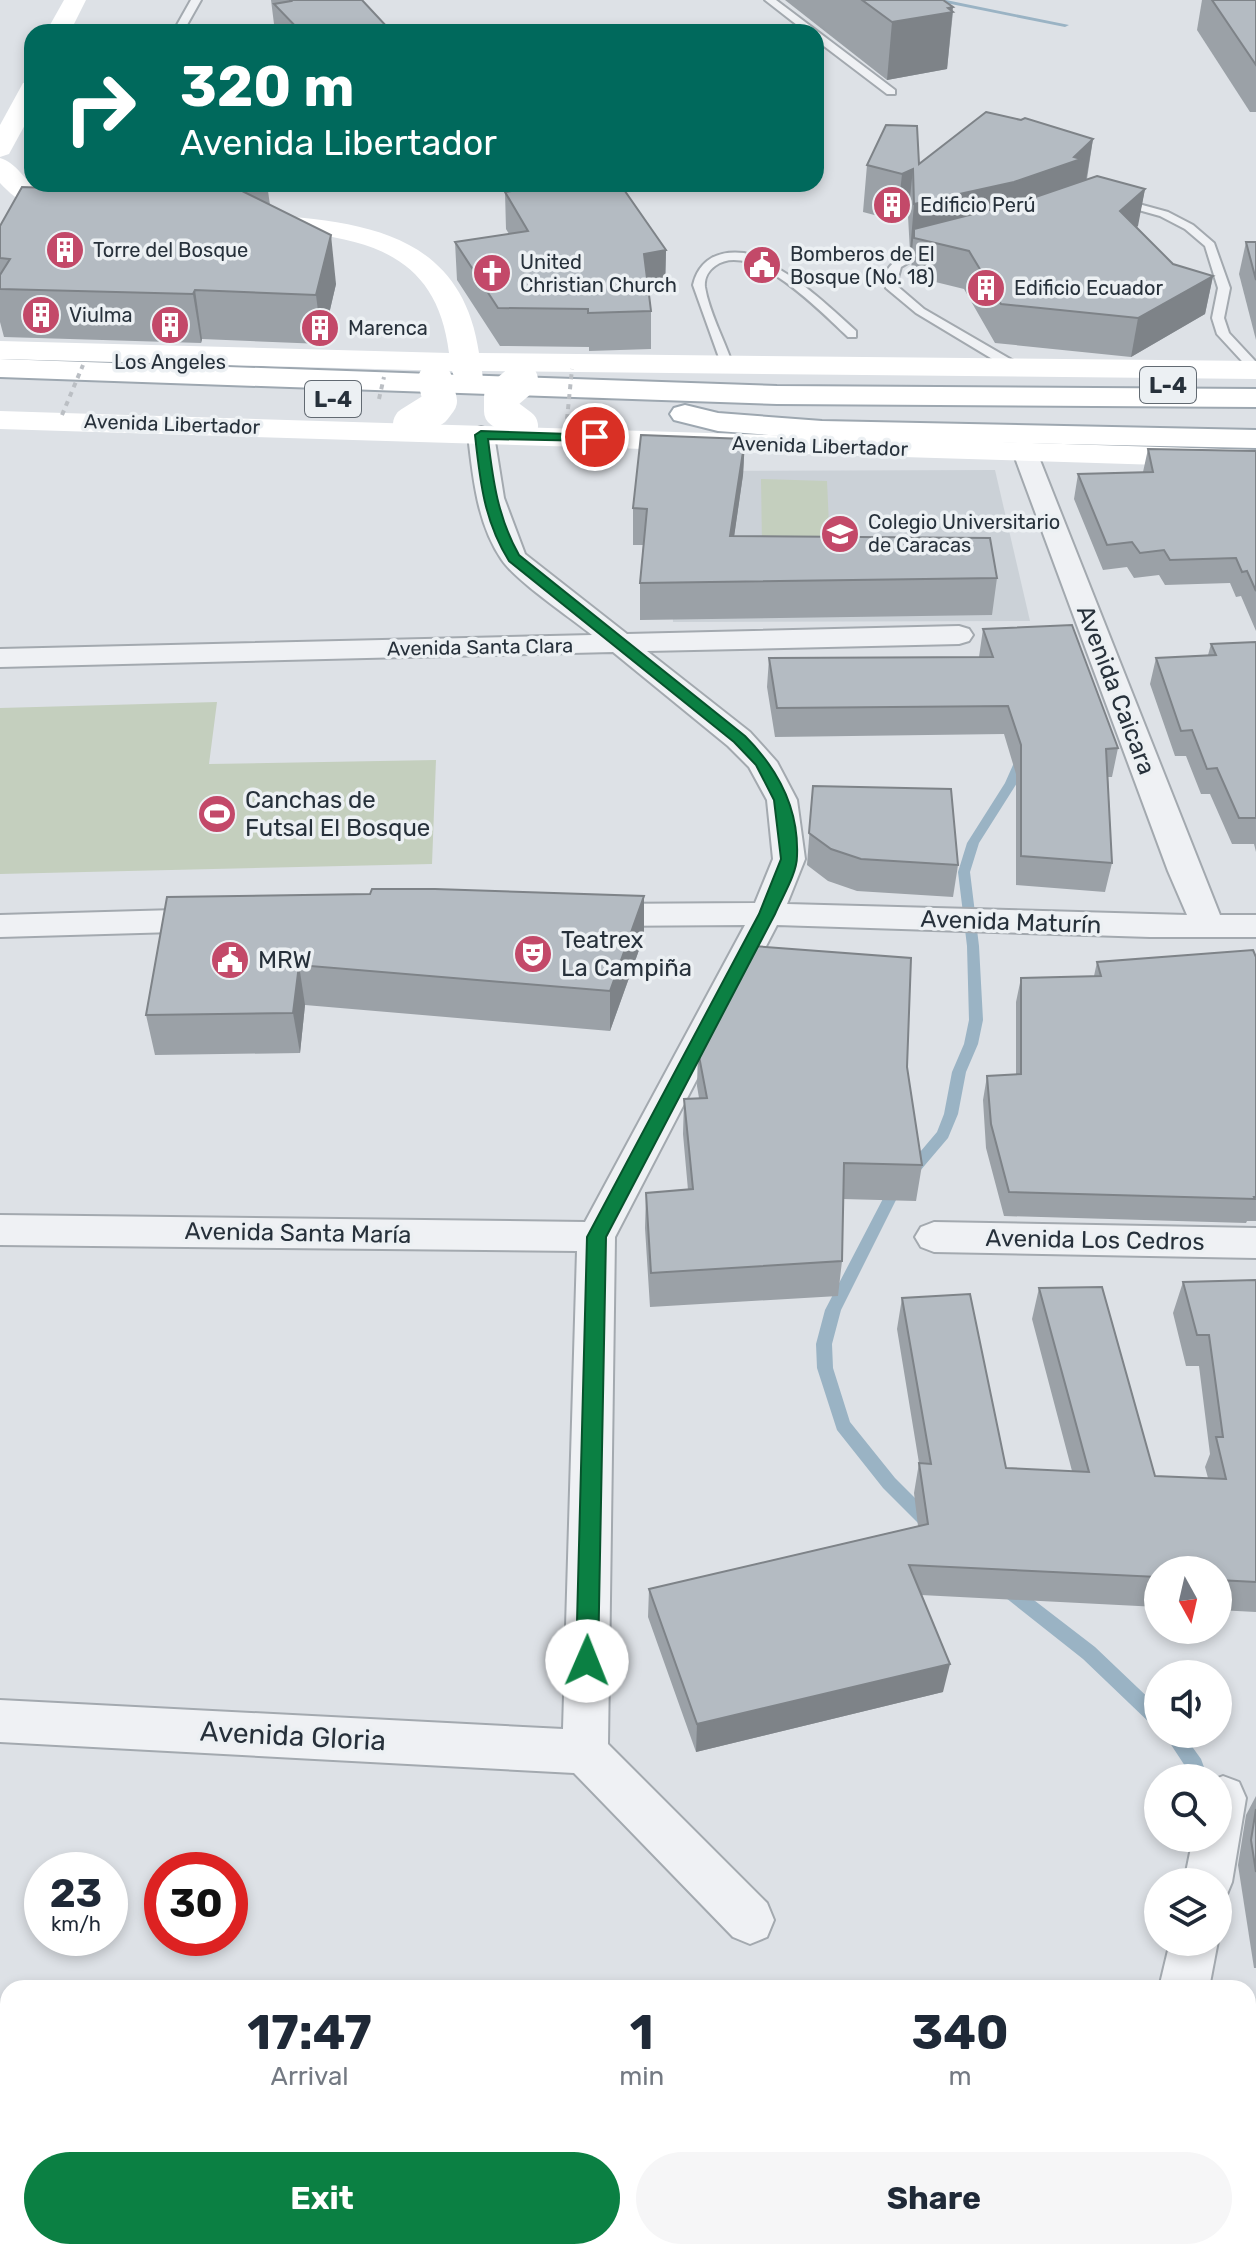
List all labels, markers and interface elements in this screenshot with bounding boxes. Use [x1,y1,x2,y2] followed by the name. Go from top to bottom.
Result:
[180,54,355,120] text: 320 m
[48,56,152,160] icon: right
[180,121,497,164] text: Avenida Libertador
[871,184,913,226] building icon: Edificio Perú
[920,193,1036,217] place label: Edificio Perú
[44,229,86,271] building icon: Torre del Bosque
[93,238,248,262] place label: Torre del Bosque
[790,242,935,289] place label: Bomberos de El Bosque (No. 18)
[741,244,783,286] public building icon: Bomberos de El Bosque (No. 18)
[520,250,677,297] place label: United Christian Church
[471,252,513,294] church icon: United Christian Church
[965,267,1007,309] building icon: Edificio Ecuador
[1014,276,1163,300] place label: Edificio Ecuador
[20,294,62,336] building icon: Viulma
[69,303,133,327] place label: Viulma
[149,304,191,346] building icon: Los Angeles
[299,307,341,349] building icon: Marenca
[348,316,428,340] place label: Marenca
[114,350,226,374] place label: Los Angeles
[1140,367,1196,403] road number: L-4
[305,381,361,417] road number: L-4
[561,403,629,471] pin
[84,409,261,439] street label: Avenida Libertador
[573,415,617,459] icon: arrive
[732,431,909,461] street label: Avenida Libertador
[868,510,1060,557] place label: Colegio Universitario de Caracas
[819,513,861,555] school or university icon: Colegio Universitario de Caracas
[1071,601,1161,779] street label: Avenida Caicara
[387,633,573,661] street label: Avenida Santa Clara
[245,786,430,842] place label: Canchas de Futsal El Bosque
[196,793,238,835] sports icon: Canchas de Futsal El Bosque
[920,905,1102,939] street label: Avenida Maturín
[561,926,692,982] place label: Teatrex La Campiña
[512,933,554,975] theatre icon: Teatrex La Campiña
[209,939,251,981] public building icon: MRW
[258,946,312,974] place label: MRW
[184,1217,412,1249] street label: Avenida Santa María
[985,1224,1205,1256] street label: Avenida Los Cedros
[1144,1556,1232,1644] north arrow
[1144,1556,1232,1956] map controls
[545,1619,629,1703] position arrow
[1144,1660,1232,1748] button: sound
[199,1715,387,1757] street label: Avenida Gloria
[1144,1764,1232,1852] button: search
[144,1852,248,1956] speed limit sign: 30
[1144,1868,1232,1956] button: layers
[50,1870,102,1917] text: 23
[51,1912,101,1936] text: km/h
[247,2004,372,2061] text: 17:47
[630,2004,654,2061] text: 1
[912,2004,1009,2061] text: 340
[271,2061,349,2092] text: Arrival
[619,2061,664,2092] text: min
[949,2061,972,2092] text: m
[24,2152,620,2244] button: Exit
[636,2152,1232,2244] button: Share

